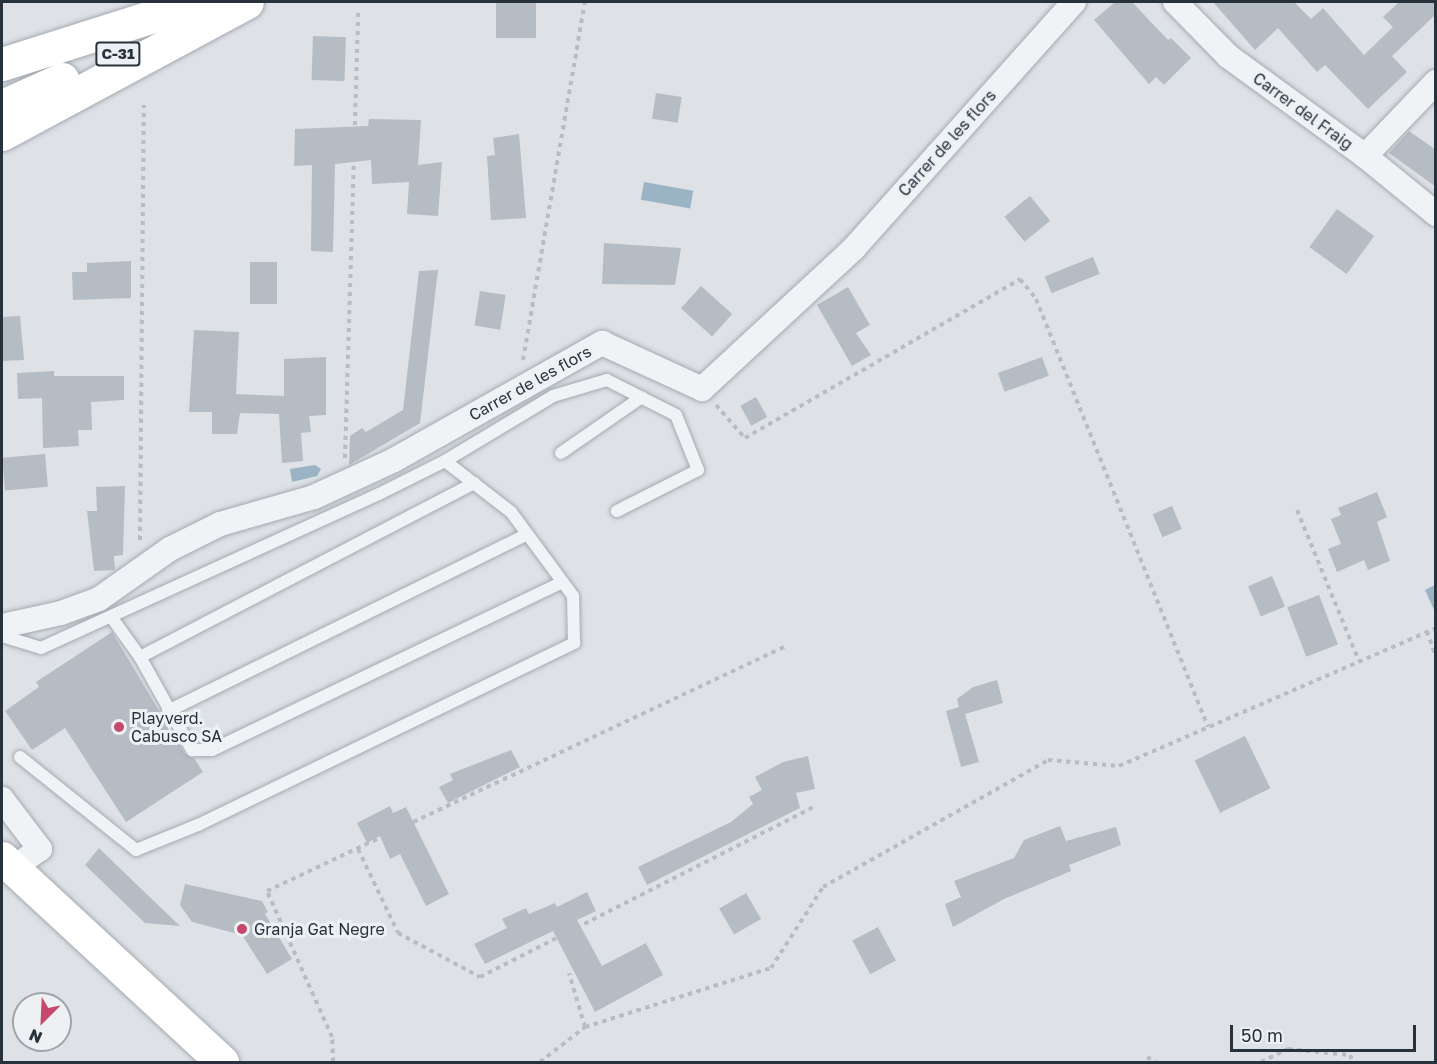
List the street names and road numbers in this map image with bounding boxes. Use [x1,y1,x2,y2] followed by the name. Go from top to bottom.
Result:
[94,42,142,66] road number: C-31
[1249,68,1357,154] street label: Carrer del Fraig
[894,86,1000,200] street label: Carrer de les flors
[466,341,594,425] street label: Carrer de les flors

